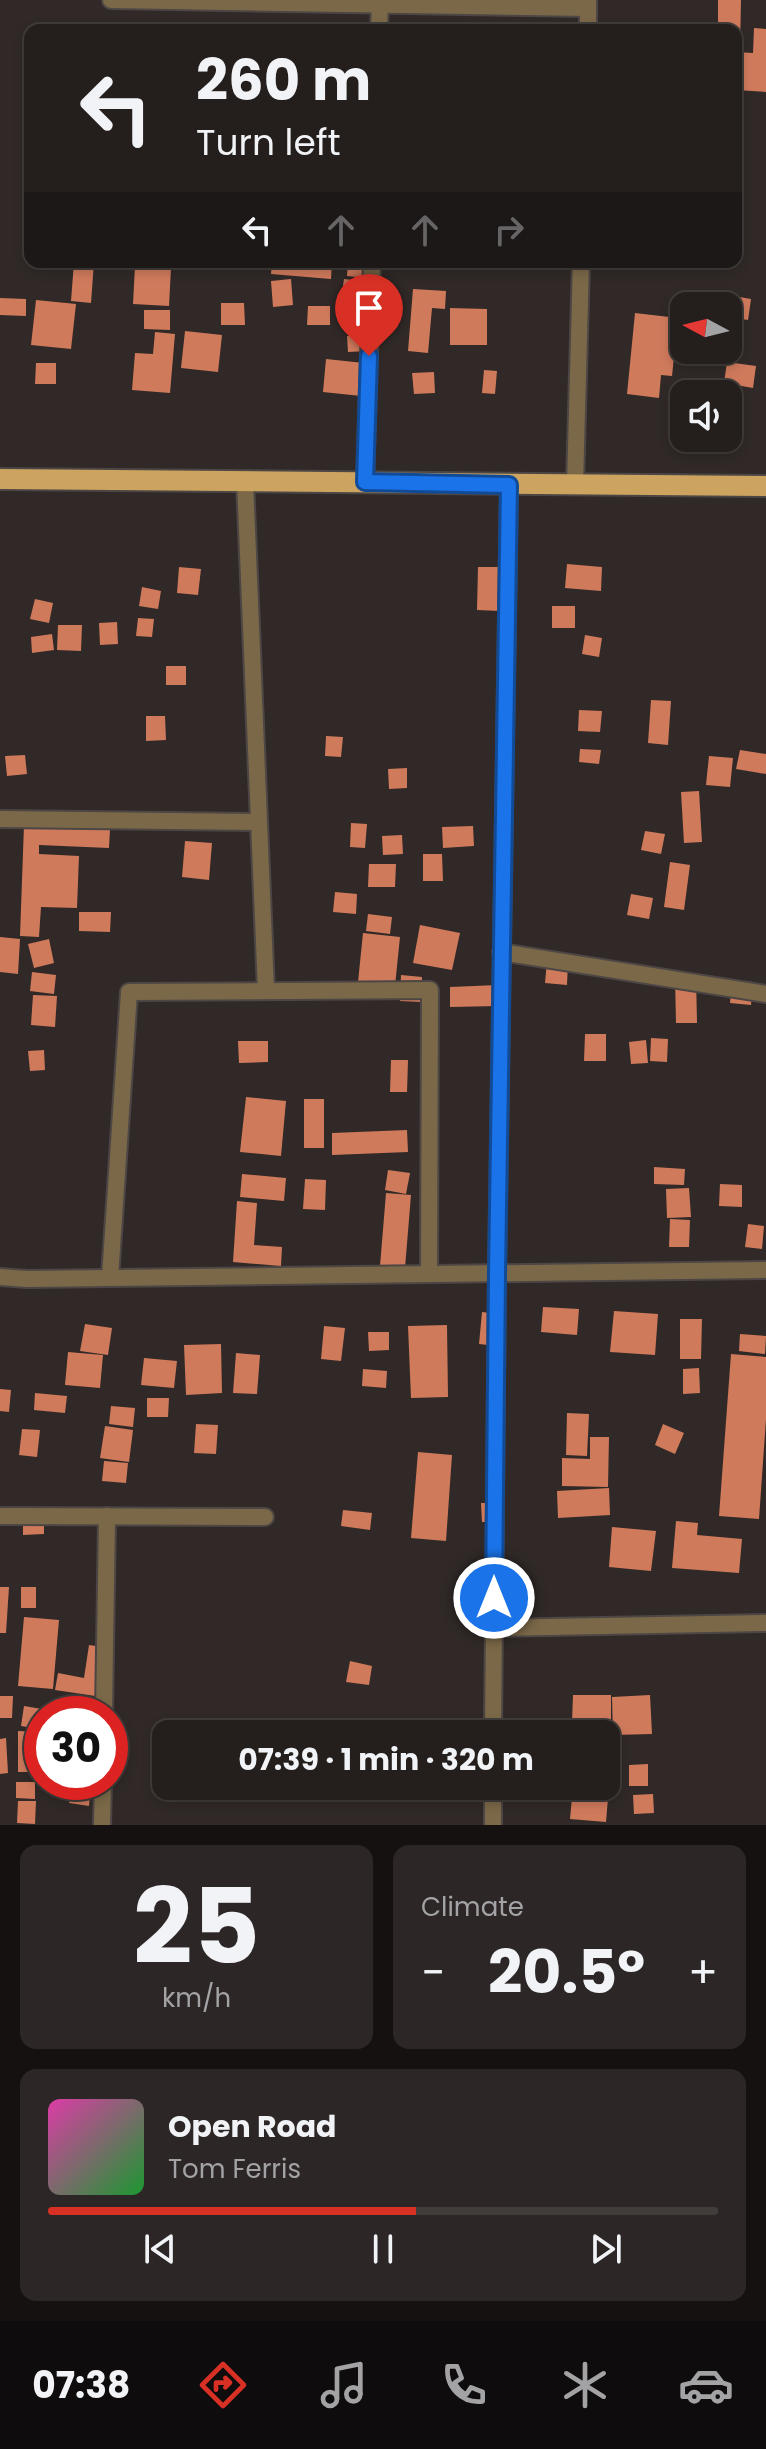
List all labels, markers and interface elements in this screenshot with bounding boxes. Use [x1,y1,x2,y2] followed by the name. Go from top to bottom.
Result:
[196,41,371,120] text: 260 m
[64,56,168,160] icon: left
[196,117,341,168] text: Turn left
[235,208,279,252] icon: left
[319,208,363,252] icon: ahead
[403,208,447,252] icon: ahead
[487,208,531,252] icon: right
[335,274,403,356] pin
[347,286,391,330] icon: arrive
[670,292,742,364] north arrow
[670,292,742,452] map controls
[670,380,742,452] button: sound
[452,1556,536,1640] position arrow
[24,1696,128,1800] speed limit sign: 30
[238,1738,534,1781] text: 07:39 · 1 min · 320 m
[133,1854,260,1999] text: 25
[421,1889,524,1925] text: Climate
[488,1930,645,2014] text: 20.5°
[421,1942,445,2003] text: −
[688,1942,718,2003] text: +
[162,1980,231,2016] text: km/h
[168,2105,336,2148] text: Open Road
[168,2151,301,2187] text: Tom Ferris
[138,2227,182,2271] icon: previous
[361,2227,405,2271] icon: pause
[584,2227,628,2271] icon: next
[195,2357,251,2413] icon: directions
[316,2357,372,2413] icon: music
[436,2357,492,2413] icon: phone
[557,2357,613,2413] icon: climate
[678,2357,734,2413] icon: car
[32,2360,130,2411] text: 07:38

